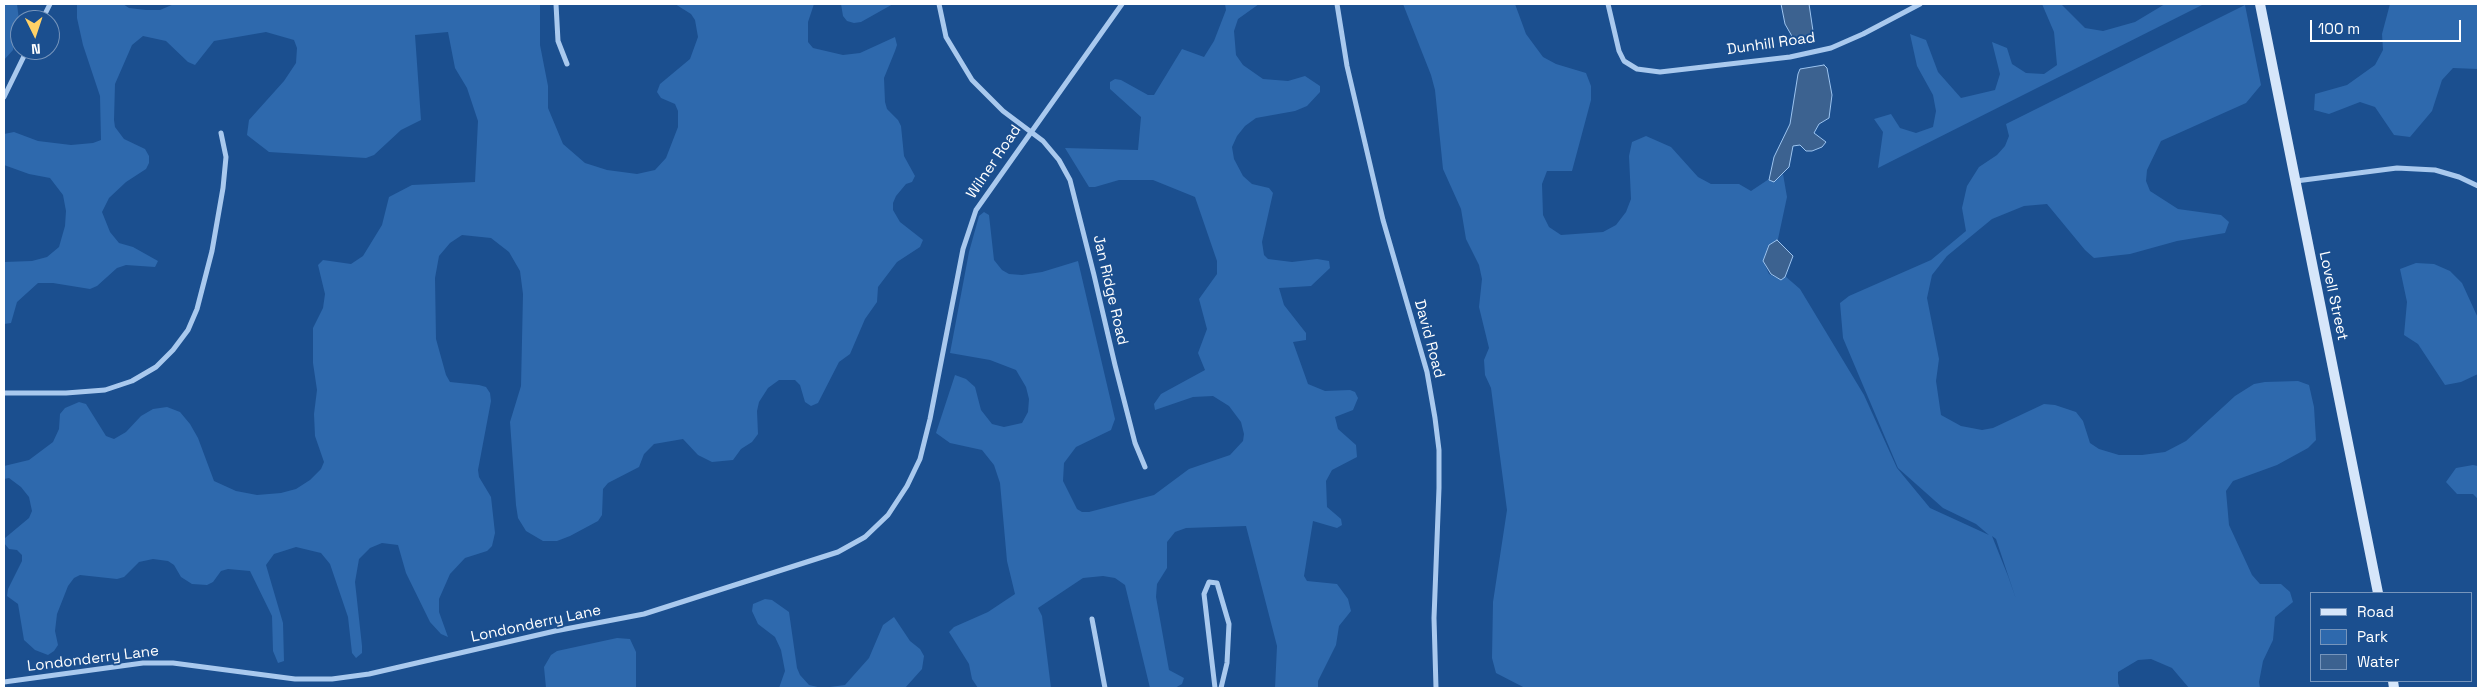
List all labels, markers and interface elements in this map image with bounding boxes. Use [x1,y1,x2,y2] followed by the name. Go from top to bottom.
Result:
[10,10,60,60] north arrow
[2312,10,2463,42] scale bar
[2318,19,2360,38] text: 100 m
[1726,29,1816,59] street label: Dunhill Road
[31,40,41,58] text: N
[963,122,1025,202] street label: Wilner Road
[1089,233,1131,347] street label: Jan Ridge Road
[2315,250,2351,342] street label: Lovell Street
[1410,298,1448,380] street label: David Road
[2310,592,2472,682] legend
[469,601,603,647] street label: Londonderry Lane
[2357,602,2394,621] text: Road
[2357,627,2388,646] text: Park
[26,642,160,676] street label: Londonderry Lane
[2357,652,2399,671] text: Water

